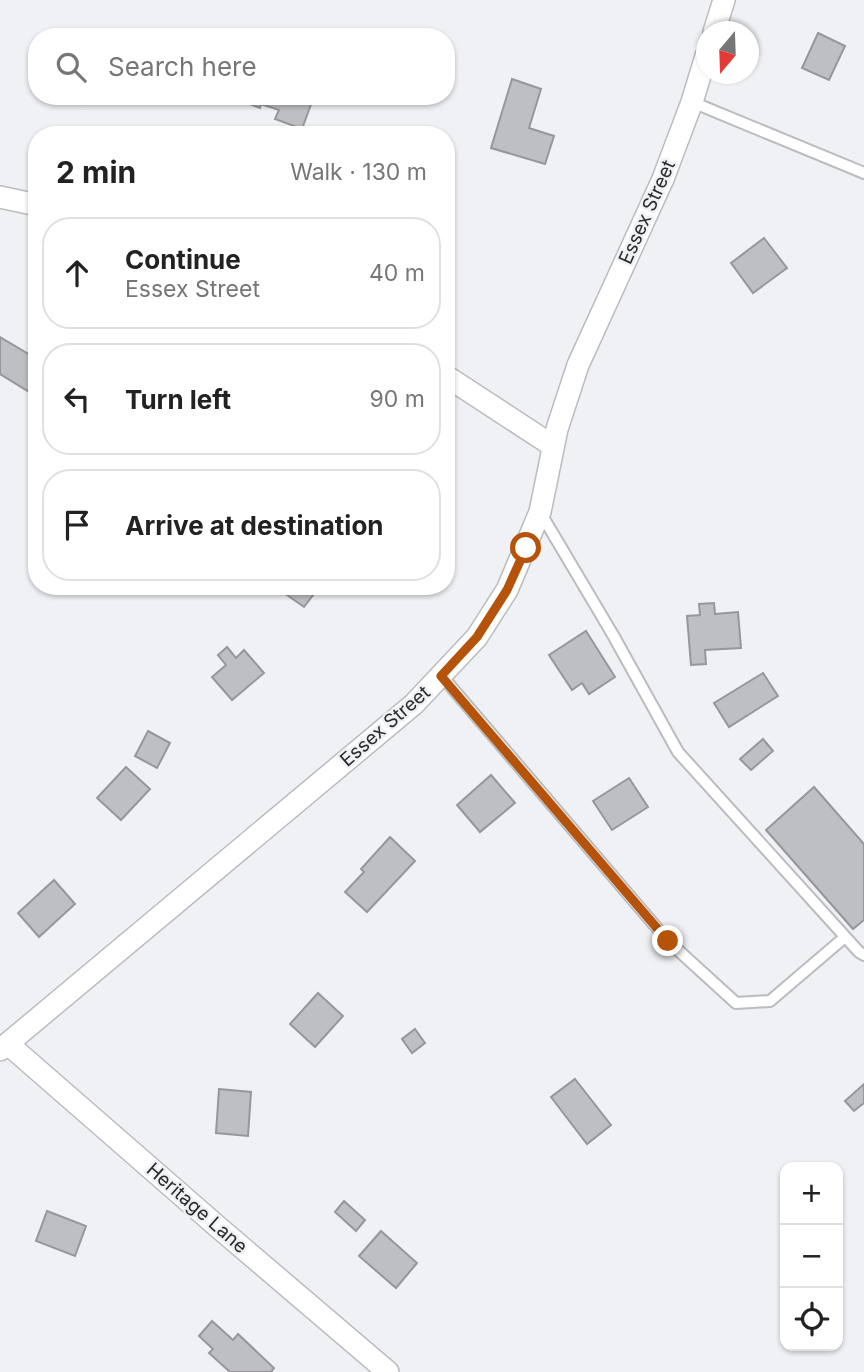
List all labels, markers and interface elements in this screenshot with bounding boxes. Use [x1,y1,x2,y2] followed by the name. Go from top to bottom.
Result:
[696,21,759,84] north arrow
[28,28,455,105] search box
[52,48,90,86] icon: search
[108,51,257,82] text: Search here
[56,154,136,190] text: 2 min
[614,156,680,268] street label: Essex Street
[290,158,427,186] text: Walk · 130 m
[125,244,241,275] text: Continue
[58,254,96,292] icon: ahead
[369,259,425,287] text: 40 m
[125,275,260,303] text: Essex Street
[58,380,96,418] icon: left
[125,384,231,415] text: Turn left
[370,385,425,413] text: 90 m
[58,506,96,544] icon: arrive
[125,510,384,541] text: Arrive at destination
[510,532,541,563] route start
[335,681,435,771] street label: Essex Street
[652,925,683,956] route end
[142,1158,252,1258] street label: Heritage Lane
[780,1162,843,1351] map controls
[780,1162,843,1225] button: +
[780,1225,843,1288] button: −
[780,1288,843,1351] button: locate

